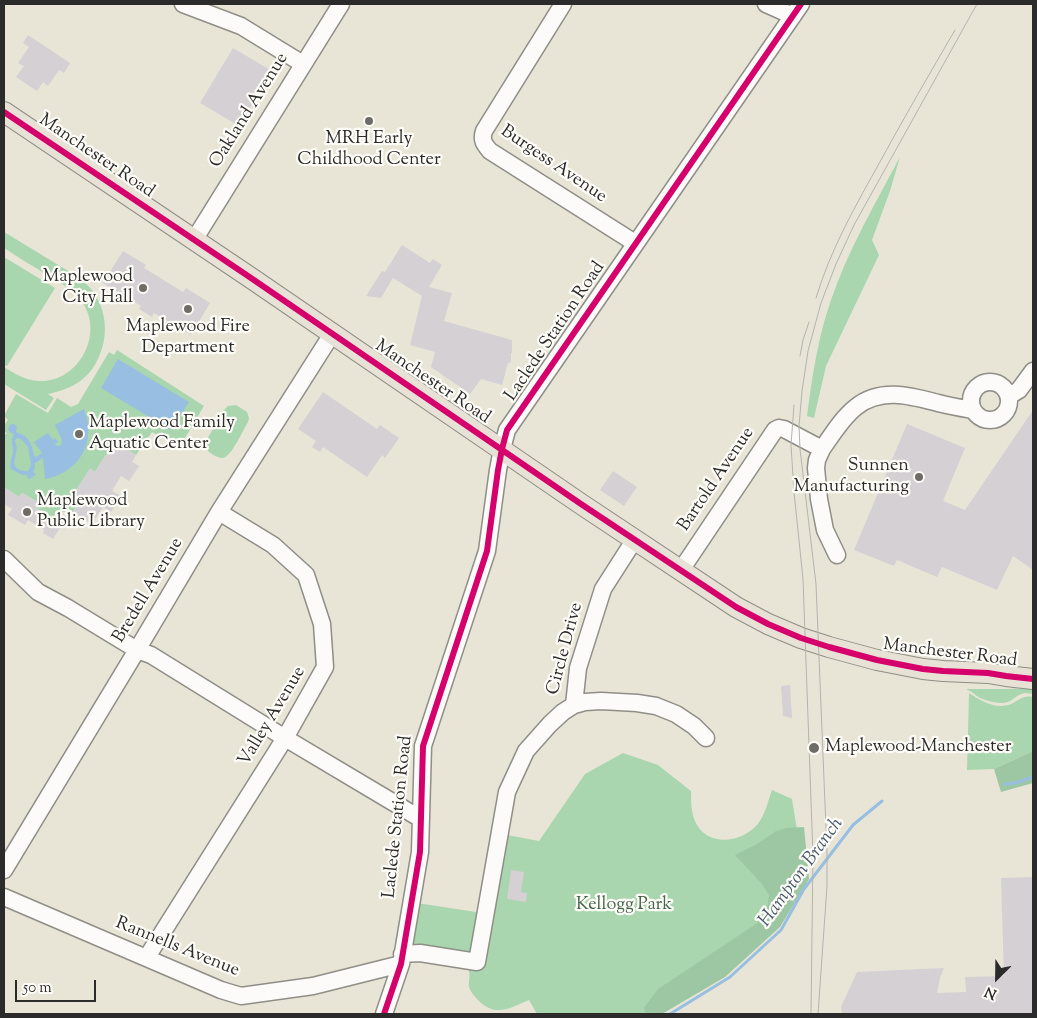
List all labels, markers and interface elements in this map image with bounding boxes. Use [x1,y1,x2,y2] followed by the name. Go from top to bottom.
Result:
[206,50,294,172] street label: Oakland Avenue
[34,110,158,204] street label: Manchester Road
[363,115,375,127] marker: MRH Early Childhood Center
[496,121,610,209] street label: Burgess Avenue
[297,129,441,172] place label: MRH Early Childhood Center
[501,258,611,406] street label: Laclede Station Road
[43,267,133,310] place label: Maplewood City Hall
[137,282,149,294] marker: Maplewood City Hall
[182,303,194,315] marker: Maplewood Fire Department
[126,317,250,359] place label: Maplewood Fire Department
[370,336,494,430] street label: Manchester Road
[89,413,235,456] place label: Maplewood Family Aquatic Center
[674,424,760,536] street label: Bartold Avenue
[73,428,85,440] marker: Maplewood Family Aquatic Center
[793,456,909,498] place label: Sunnen Manufacturing
[913,471,925,483] marker: Sunnen Manufacturing
[37,491,145,534] place label: Maplewood Public Library
[21,506,33,518] marker: Maplewood Public Library
[109,535,189,647] street label: Bredell Avenue
[543,601,589,697] street label: Circle Drive
[882,635,1018,673] street label: Manchester Road
[235,663,311,771] street label: Valley Avenue
[380,735,418,899] street label: Laclede Station Road
[825,737,1011,759] place label: Maplewood-Manchester
[807,741,821,755] marker: Maplewood-Manchester
[755,814,849,932] water label: Hampton Branch
[576,895,672,917] park label: Kellogg Park
[112,913,242,983] street label: Rannells Avenue
[972,953,1022,1003] north arrow
[18,970,99,1002] scale bar
[23,978,52,999] text: 50 m
[982,980,1000,1003] text: N

